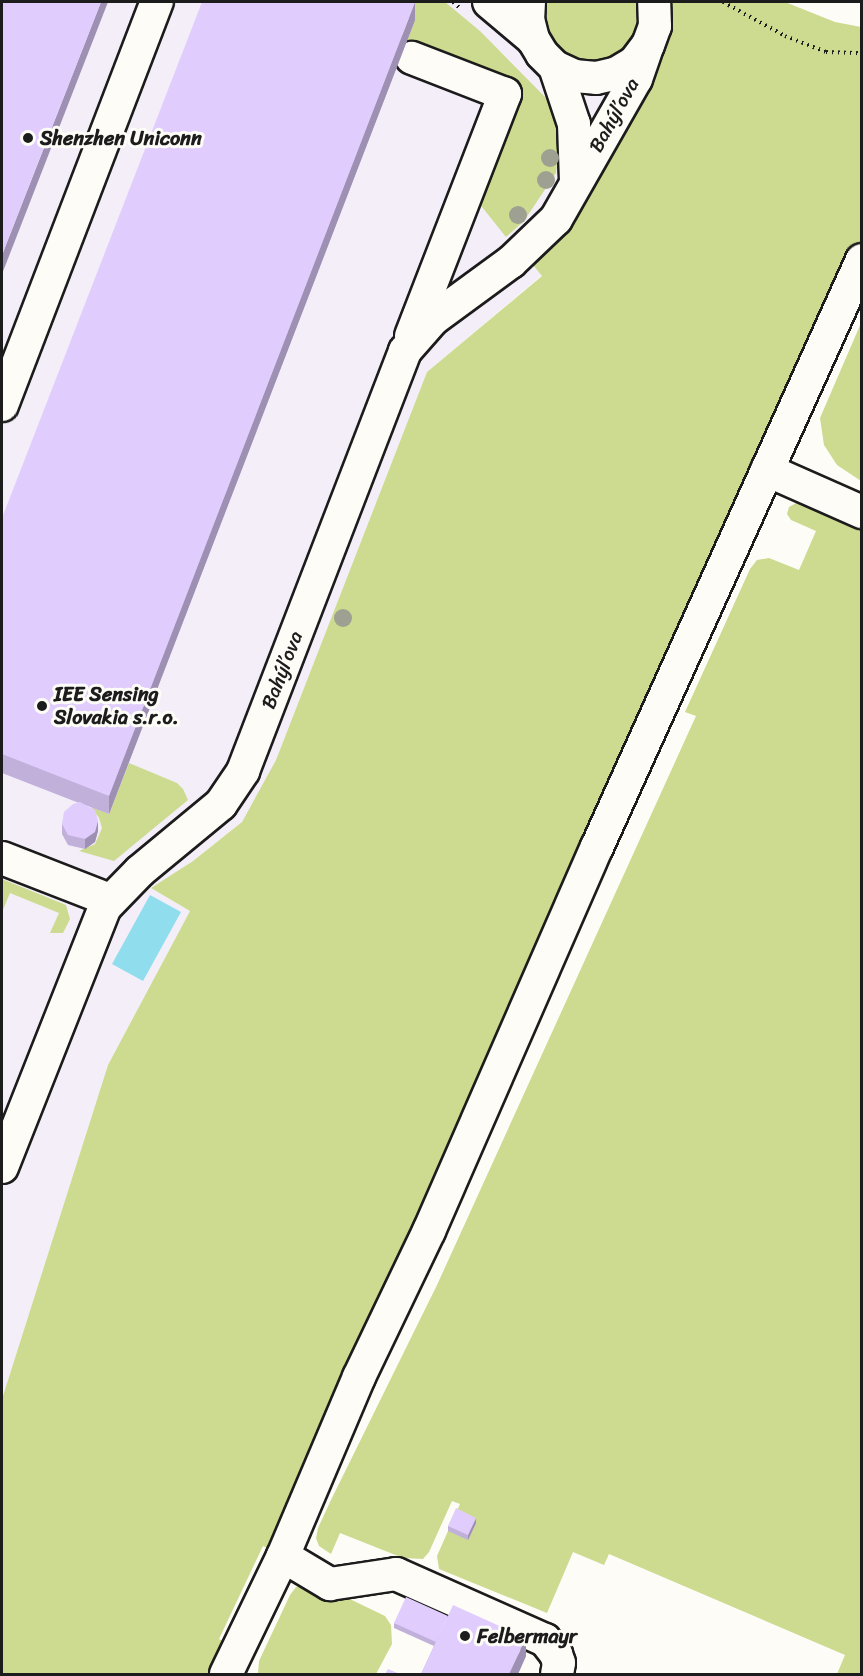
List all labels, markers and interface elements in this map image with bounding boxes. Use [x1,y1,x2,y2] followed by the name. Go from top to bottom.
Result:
[584,74,644,156] street label: Bahýľova
[40,126,202,150] place label: Shenzhen Uniconn
[21,131,35,145] marker: Shenzhen Uniconn
[256,628,308,712] street label: Bahýľova
[54,682,179,729] place label: IEE Sensing Slovakia s.r.o.
[35,699,49,713] marker: IEE Sensing Slovakia s.r.o.
[477,1624,577,1648] place label: Felbermayr
[458,1629,472,1643] marker: Felbermayr

